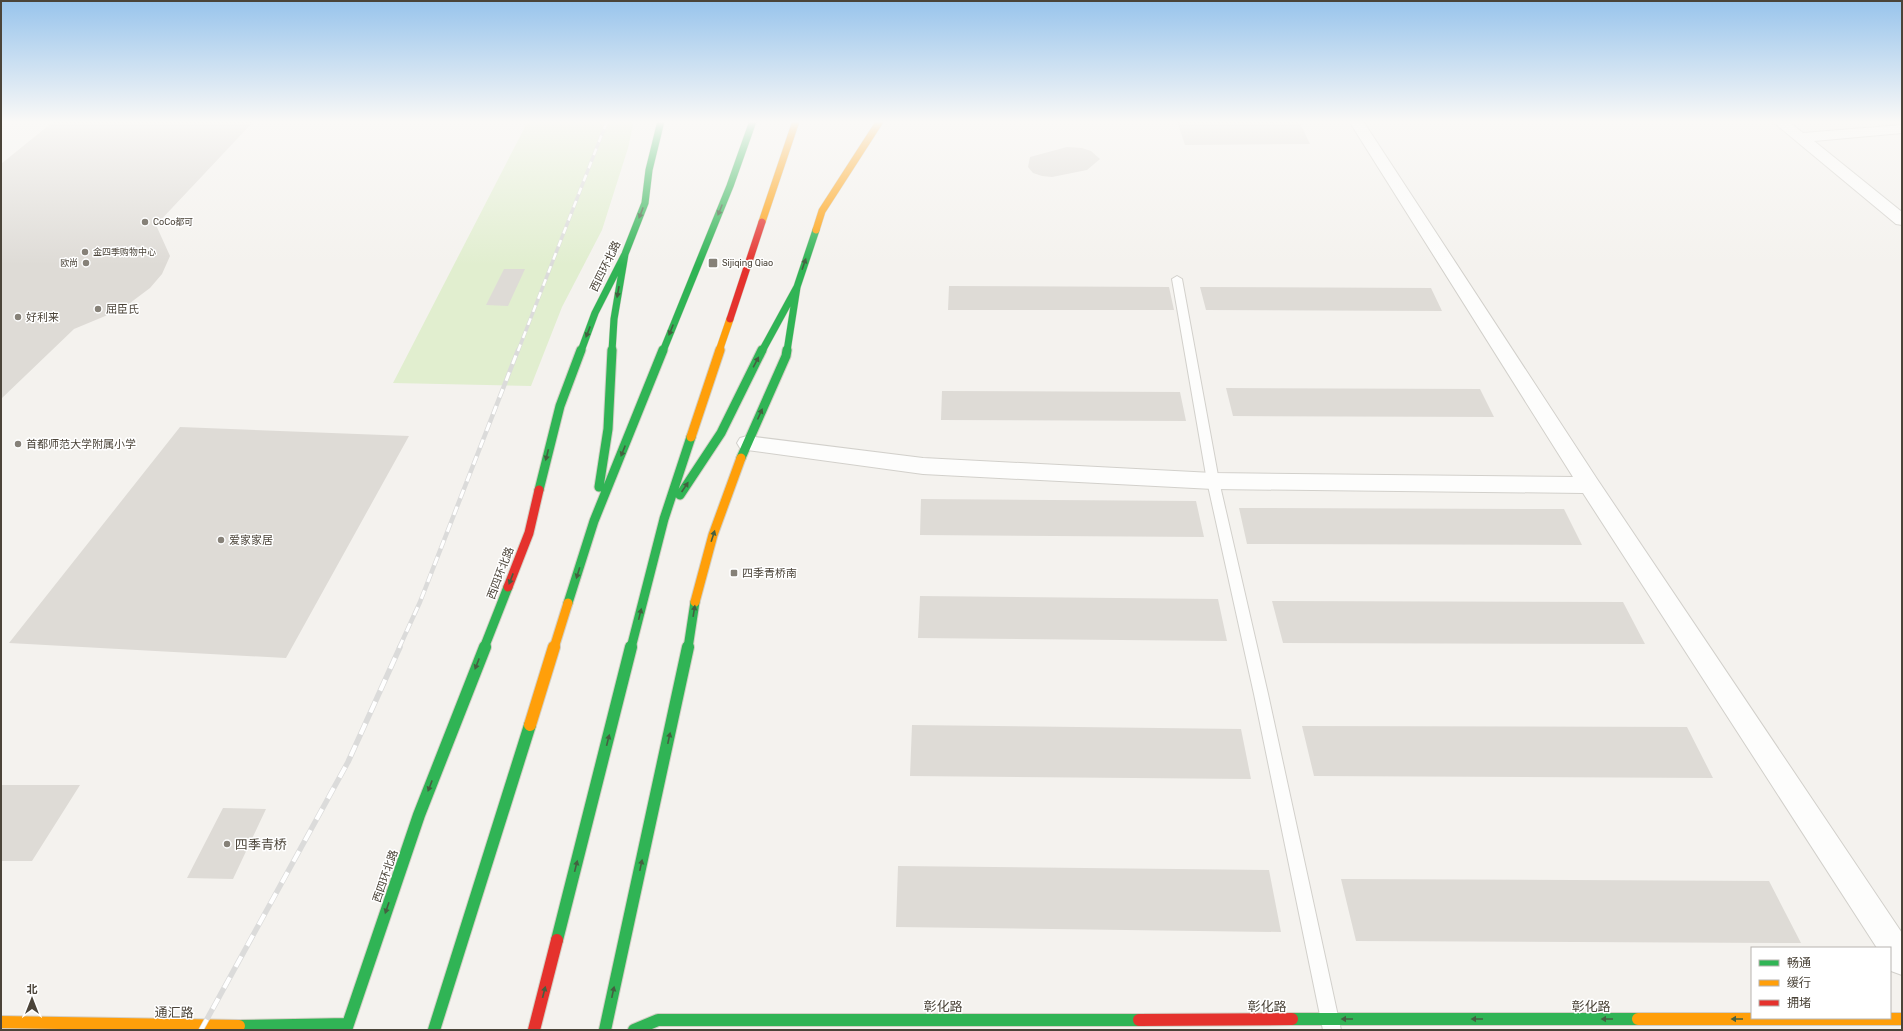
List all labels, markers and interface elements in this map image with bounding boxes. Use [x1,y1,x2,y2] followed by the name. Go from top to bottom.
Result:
[717,204,723,215] one-way arrow
[637,208,643,220] one-way arrow
[140,217,150,227] marker: CoCo都可
[153,217,193,227] place label: CoCo都可
[588,239,623,294] street label: 西四环北路
[80,247,90,257] marker: 金四季购物中心
[93,247,156,257] place label: 金四季购物中心
[707,257,719,269] marker: Sijiqing Qiao
[60,258,78,268] place label: 欧尚
[81,258,91,268] marker: 欧尚
[722,258,773,268] place label: Sijiqing Qiao
[801,258,807,270] one-way arrow
[615,286,621,298] one-way arrow
[106,303,139,316] place label: 屈臣氏
[93,304,103,314] marker: 屈臣氏
[26,311,59,324] place label: 好利来
[13,312,23,322] marker: 好利来
[668,325,674,337] one-way arrow
[584,326,590,338] one-way arrow
[753,356,759,368] one-way arrow
[757,408,763,420] one-way arrow
[26,438,136,451] place label: 首都师范大学附属小学
[13,439,23,449] marker: 首都师范大学附属小学
[619,445,625,457] one-way arrow
[544,449,550,461] one-way arrow
[682,481,689,493] one-way arrow
[710,529,716,541] one-way arrow
[229,534,273,547] place label: 爱家家居
[216,535,226,545] marker: 爱家家居
[485,545,516,601] street label: 西四环北路
[575,567,581,579] one-way arrow
[742,567,797,580] place label: 四季青桥南
[729,568,739,578] marker: 四季青桥南
[507,574,513,586] one-way arrow
[691,604,697,617] one-way arrow
[637,608,643,620] one-way arrow
[474,659,480,671] one-way arrow
[667,732,673,744] one-way arrow
[605,734,611,746] one-way arrow
[427,780,433,792] one-way arrow
[235,837,287,852] place label: 四季青桥
[222,839,232,849] marker: 四季青桥
[370,848,401,904] street label: 西四环北路
[639,859,645,871] one-way arrow
[573,860,579,872] one-way arrow
[384,903,390,915] one-way arrow
[1751,947,1891,1019] legend
[1787,956,1811,970] text: 畅通
[1787,976,1811,990] text: 缓行
[12,979,52,1019] north arrow
[27,983,38,996] text: 北
[541,986,547,998] one-way arrow
[611,986,617,998] one-way arrow
[1787,996,1811,1010] text: 拥堵
[923,999,963,1014] street label: 彰化路
[1247,999,1287,1014] street label: 彰化路
[1571,999,1611,1014] street label: 彰化路
[154,1005,194,1020] street label: 通汇路
[1340,1016,1353,1022] one-way arrow
[1470,1016,1483,1022] one-way arrow
[1600,1016,1613,1022] one-way arrow
[1730,1016,1743,1022] one-way arrow

